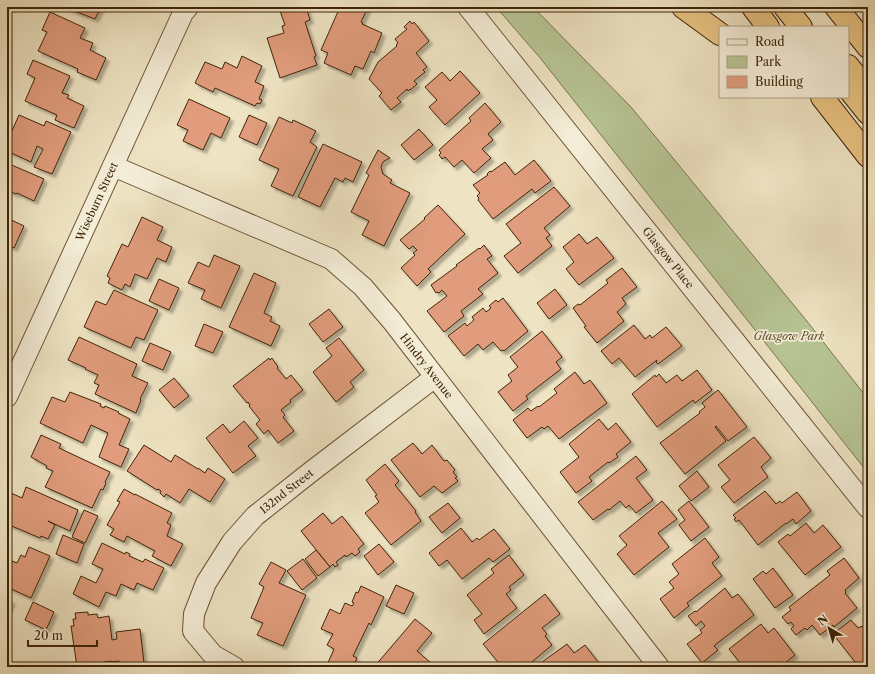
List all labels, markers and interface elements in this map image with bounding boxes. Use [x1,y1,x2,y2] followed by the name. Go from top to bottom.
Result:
[719,26,849,98] legend
[755,34,785,49] text: Road
[755,54,782,69] text: Park
[755,74,803,89] text: Building
[72,160,121,244] street label: Wiseburn Street
[639,224,697,292] street label: Glasgow Place
[754,329,825,343] park label: Glasgow Park
[397,331,456,401] street label: Hindry Avenue
[257,466,316,517] street label: 132nd Street
[809,608,849,648] north arrow
[815,611,831,629] text: N
[28,622,97,648] scale bar
[34,628,63,643] text: 20 m

